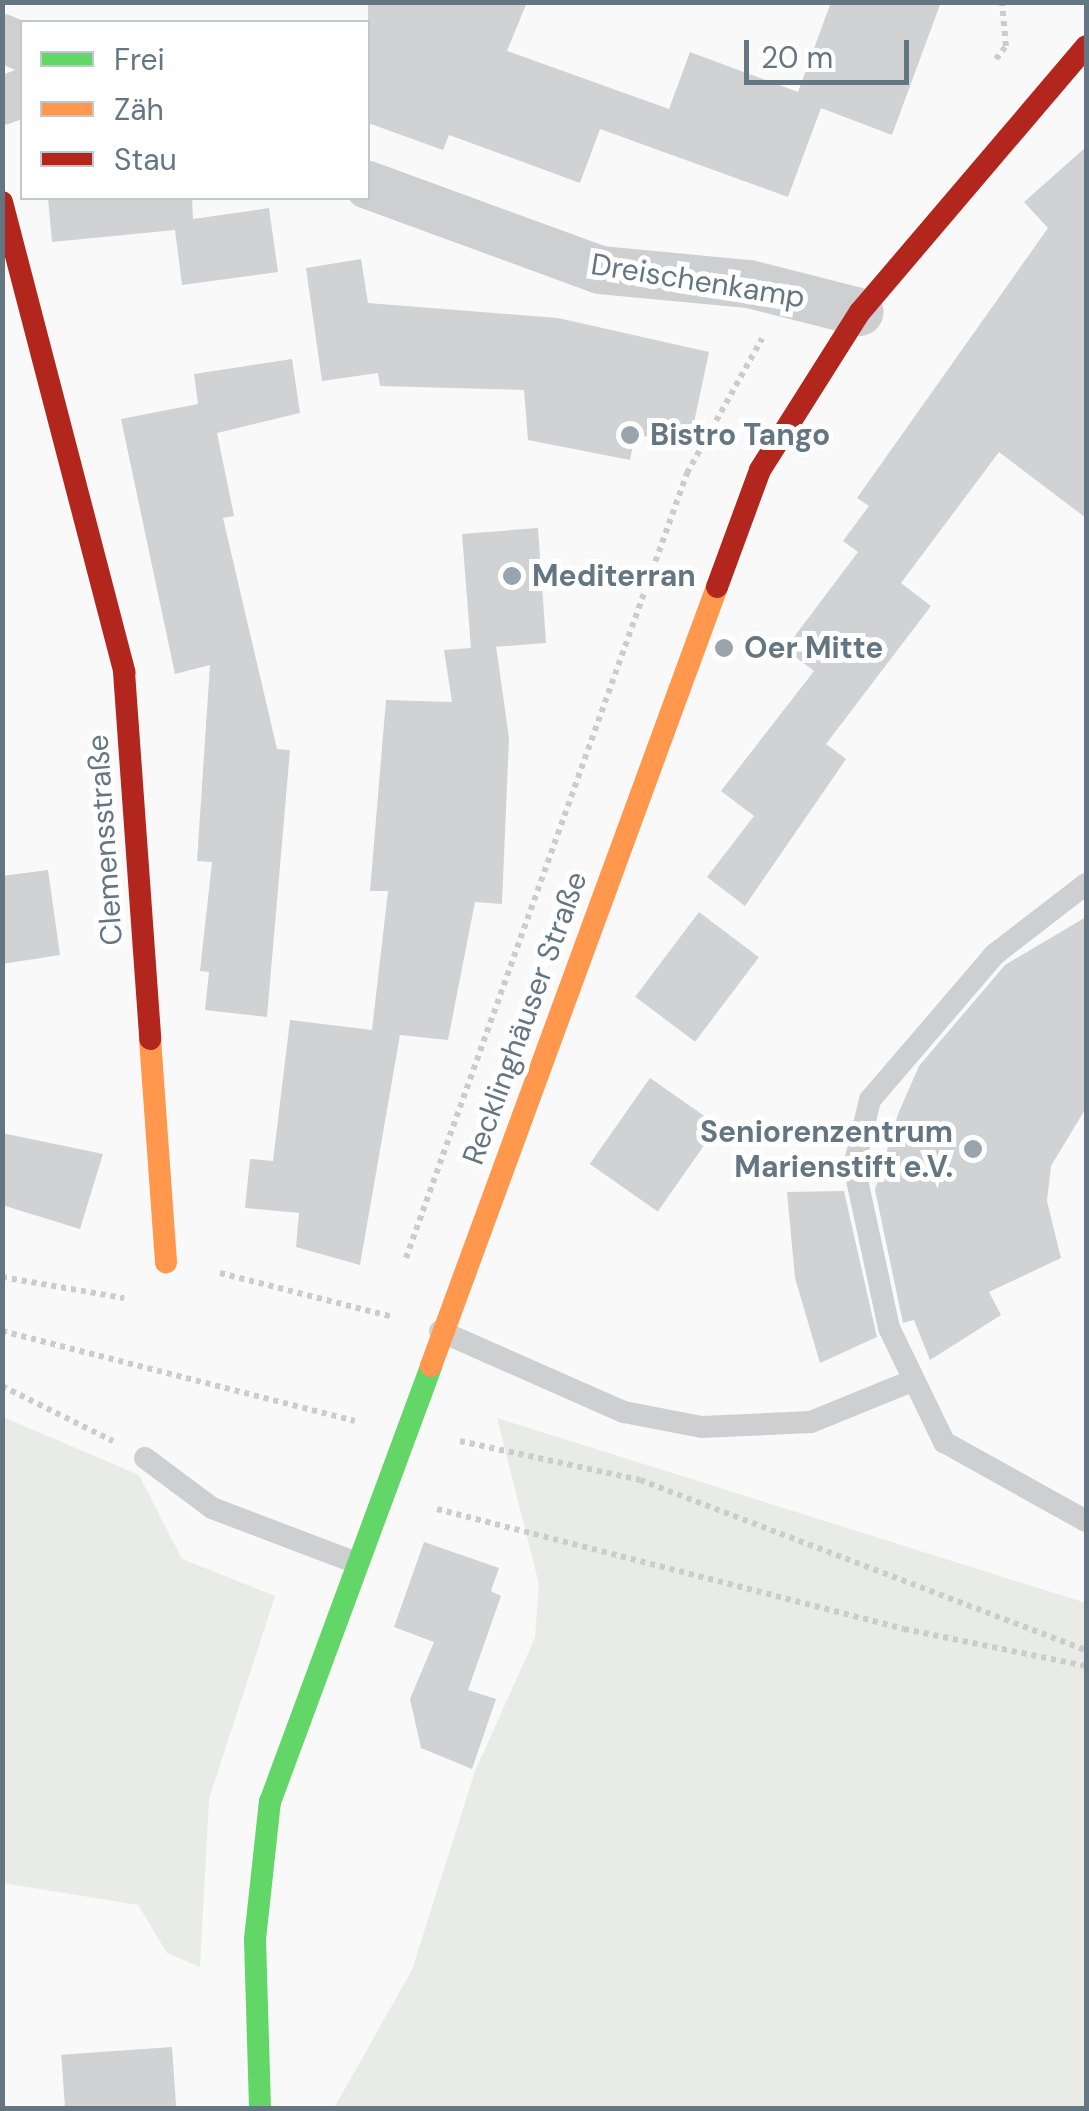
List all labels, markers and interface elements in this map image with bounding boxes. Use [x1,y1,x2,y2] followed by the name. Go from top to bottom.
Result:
[20,20,370,200] legend
[749,20,914,82] scale bar
[761,38,833,77] text: 20 m
[114,40,165,79] text: Frei
[114,90,164,129] text: Zäh
[114,140,177,179] text: Stau
[589,246,807,316] street label: Dreischenkamp
[650,417,830,453] place label: Bistro Tango
[619,424,641,446] marker: Bistro Tango
[532,558,696,594] place label: Mediterran
[501,565,523,587] marker: Mediterran
[744,630,883,666] place label: Oer Mitte
[713,637,735,659] marker: Oer Mitte
[80,733,130,947] street label: Clemensstraße
[455,867,595,1169] street label: Recklinghäuser Straße
[700,1114,953,1184] place label: Seniorenzentrum Marienstift e.V.
[962,1138,984,1160] marker: Seniorenzentrum Marienstift e.V.

